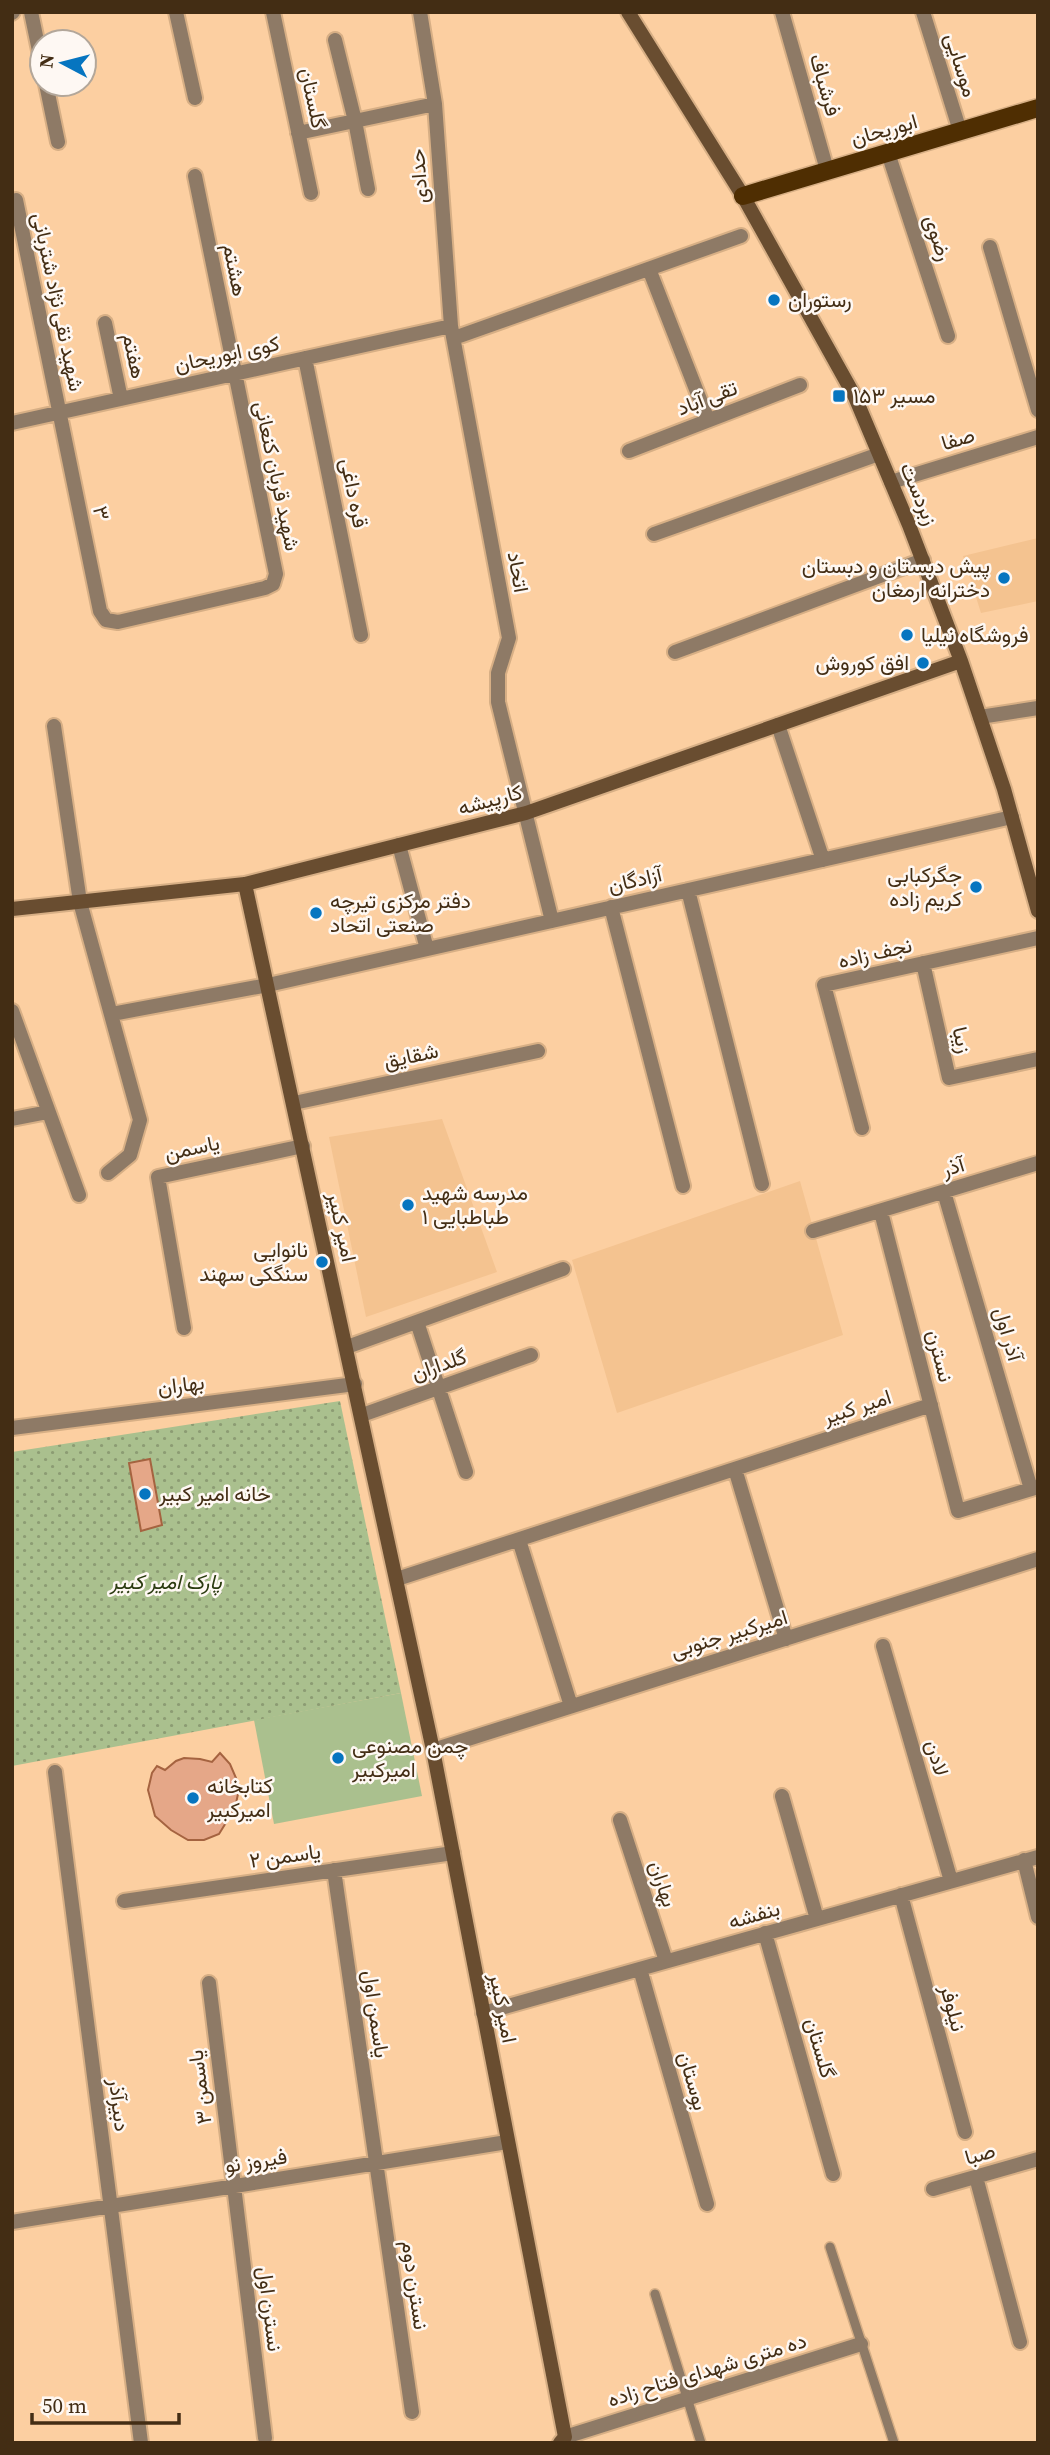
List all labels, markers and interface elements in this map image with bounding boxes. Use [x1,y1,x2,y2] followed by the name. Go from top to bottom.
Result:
[28,28,98,98] north arrow
[938,29,985,100] street label: موسایی
[803,50,848,119] street label: فرشباف
[32,52,60,69] text: N
[293,65,334,131] street label: گلستان
[847,106,921,153] street label: ابوریحان
[402,148,435,204] street label: حدادی
[25,210,92,394] street label: شهید نقی نژاد شتربانی
[917,211,960,265] street label: رضوی
[216,241,255,299] street label: هشتم
[788,285,852,314] place label: رستوران
[766,292,782,308] marker: رستوران
[172,328,282,379] street label: کوی ابوریحان
[116,330,153,381] street label: هفتم
[672,373,741,422] street label: تقی آباد
[853,381,936,410] place label: مسیر ۱۵۳
[831,388,847,404] marker: مسیر ۱۵۳
[247,398,307,553] street label: شهید قربان کنعانی
[938,420,978,457] street label: صفا
[334,456,375,530] street label: قره داغی
[893,458,946,530] street label: زبردست
[86,503,117,523] street label: ۳
[501,549,536,595] street label: اتحاد
[802,551,990,604] place label: پیش دبستان و دبستان دخترانه ارمغان
[996,570,1012,586] marker: پیش دبستان و دبستان دخترانه ارمغان
[921,620,1029,649] place label: فروشگاه نیلیا
[899,627,915,643] marker: فروشگاه نیلیا
[816,648,909,677] place label: افق کوروش
[915,655,931,671] marker: افق کوروش
[454,777,525,822] street label: کارپیشه
[605,859,667,900] street label: آزادگان
[887,860,962,913] place label: جگرکبابی کریم زاده
[968,879,984,895] marker: جگرکبابی کریم زاده
[330,886,471,939] place label: دفتر مرکزی تیرچه صنعتی اتحاد
[308,905,324,921] marker: دفتر مرکزی تیرچه صنعتی اتحاد
[835,930,915,975] street label: نجف زاده
[945,1024,980,1056] street label: زیبا
[381,1036,441,1075] street label: شقایق
[162,1128,222,1167] street label: یاسمن
[937,1149,970,1184] street label: آذر
[422,1178,528,1231] place label: مدرسه شهید طباطبایی ۱
[321,1188,364,1264] street label: امیر کبیر
[400,1197,416,1213] marker: مدرسه شهید طباطبایی ۱
[199,1235,308,1288] place label: نانوایی سنگکی سهند
[314,1254,330,1270] marker: نانوایی سنگکی سهند
[987,1304,1031,1366] street label: آذر اول
[920,1327,961,1385] street label: نسترن
[407,1342,470,1387] street label: گلداران
[156,1367,206,1402] street label: بهاران
[818,1382,895,1432] street label: امیر کبیر
[158,1479,271,1508] place label: خانه امیر کبیر
[137,1486,153,1502] marker: خانه امیر کبیر
[108,1567,222,1596] park label: پارک امیر کبیر
[667,1602,791,1665] street label: امیرکبیر جنوبی
[351,1731,468,1784] place label: چمن مصنوعی امیرکبیر
[919,1736,956,1779] street label: لادن
[330,1750,346,1766] marker: چمن مصنوعی امیرکبیر
[206,1771,273,1824] place label: کتابخانه امیرکبیر
[185,1790,201,1806] marker: کتابخانه امیرکبیر
[247,1836,322,1875] street label: یاسمن ۲
[642,1857,685,1911] street label: بهاران
[725,1893,783,1936] street label: بنفشه
[356,1968,397,2060] street label: یاسمن اول
[482,1970,524,2045] street label: امیر کبیر
[933,1980,974,2034] street label: نیلوفر
[798,2014,843,2081] street label: گلستان
[181,2048,218,2126] street label: یاسمن ۳
[671,2048,716,2114] street label: بوستان
[102,2076,137,2133] street label: دبیرآذر
[961,2135,998,2172] street label: صبا
[223,2141,289,2180] street label: فیروز نو
[395,2238,436,2331] street label: نسترن دوم
[251,2265,290,2353] street label: نسترن اول
[604,2325,810,2414] street label: ده متری شهدای فتاح زاده
[32,2382,178,2426] scale bar
[42,2391,87,2420] text: 50 m

